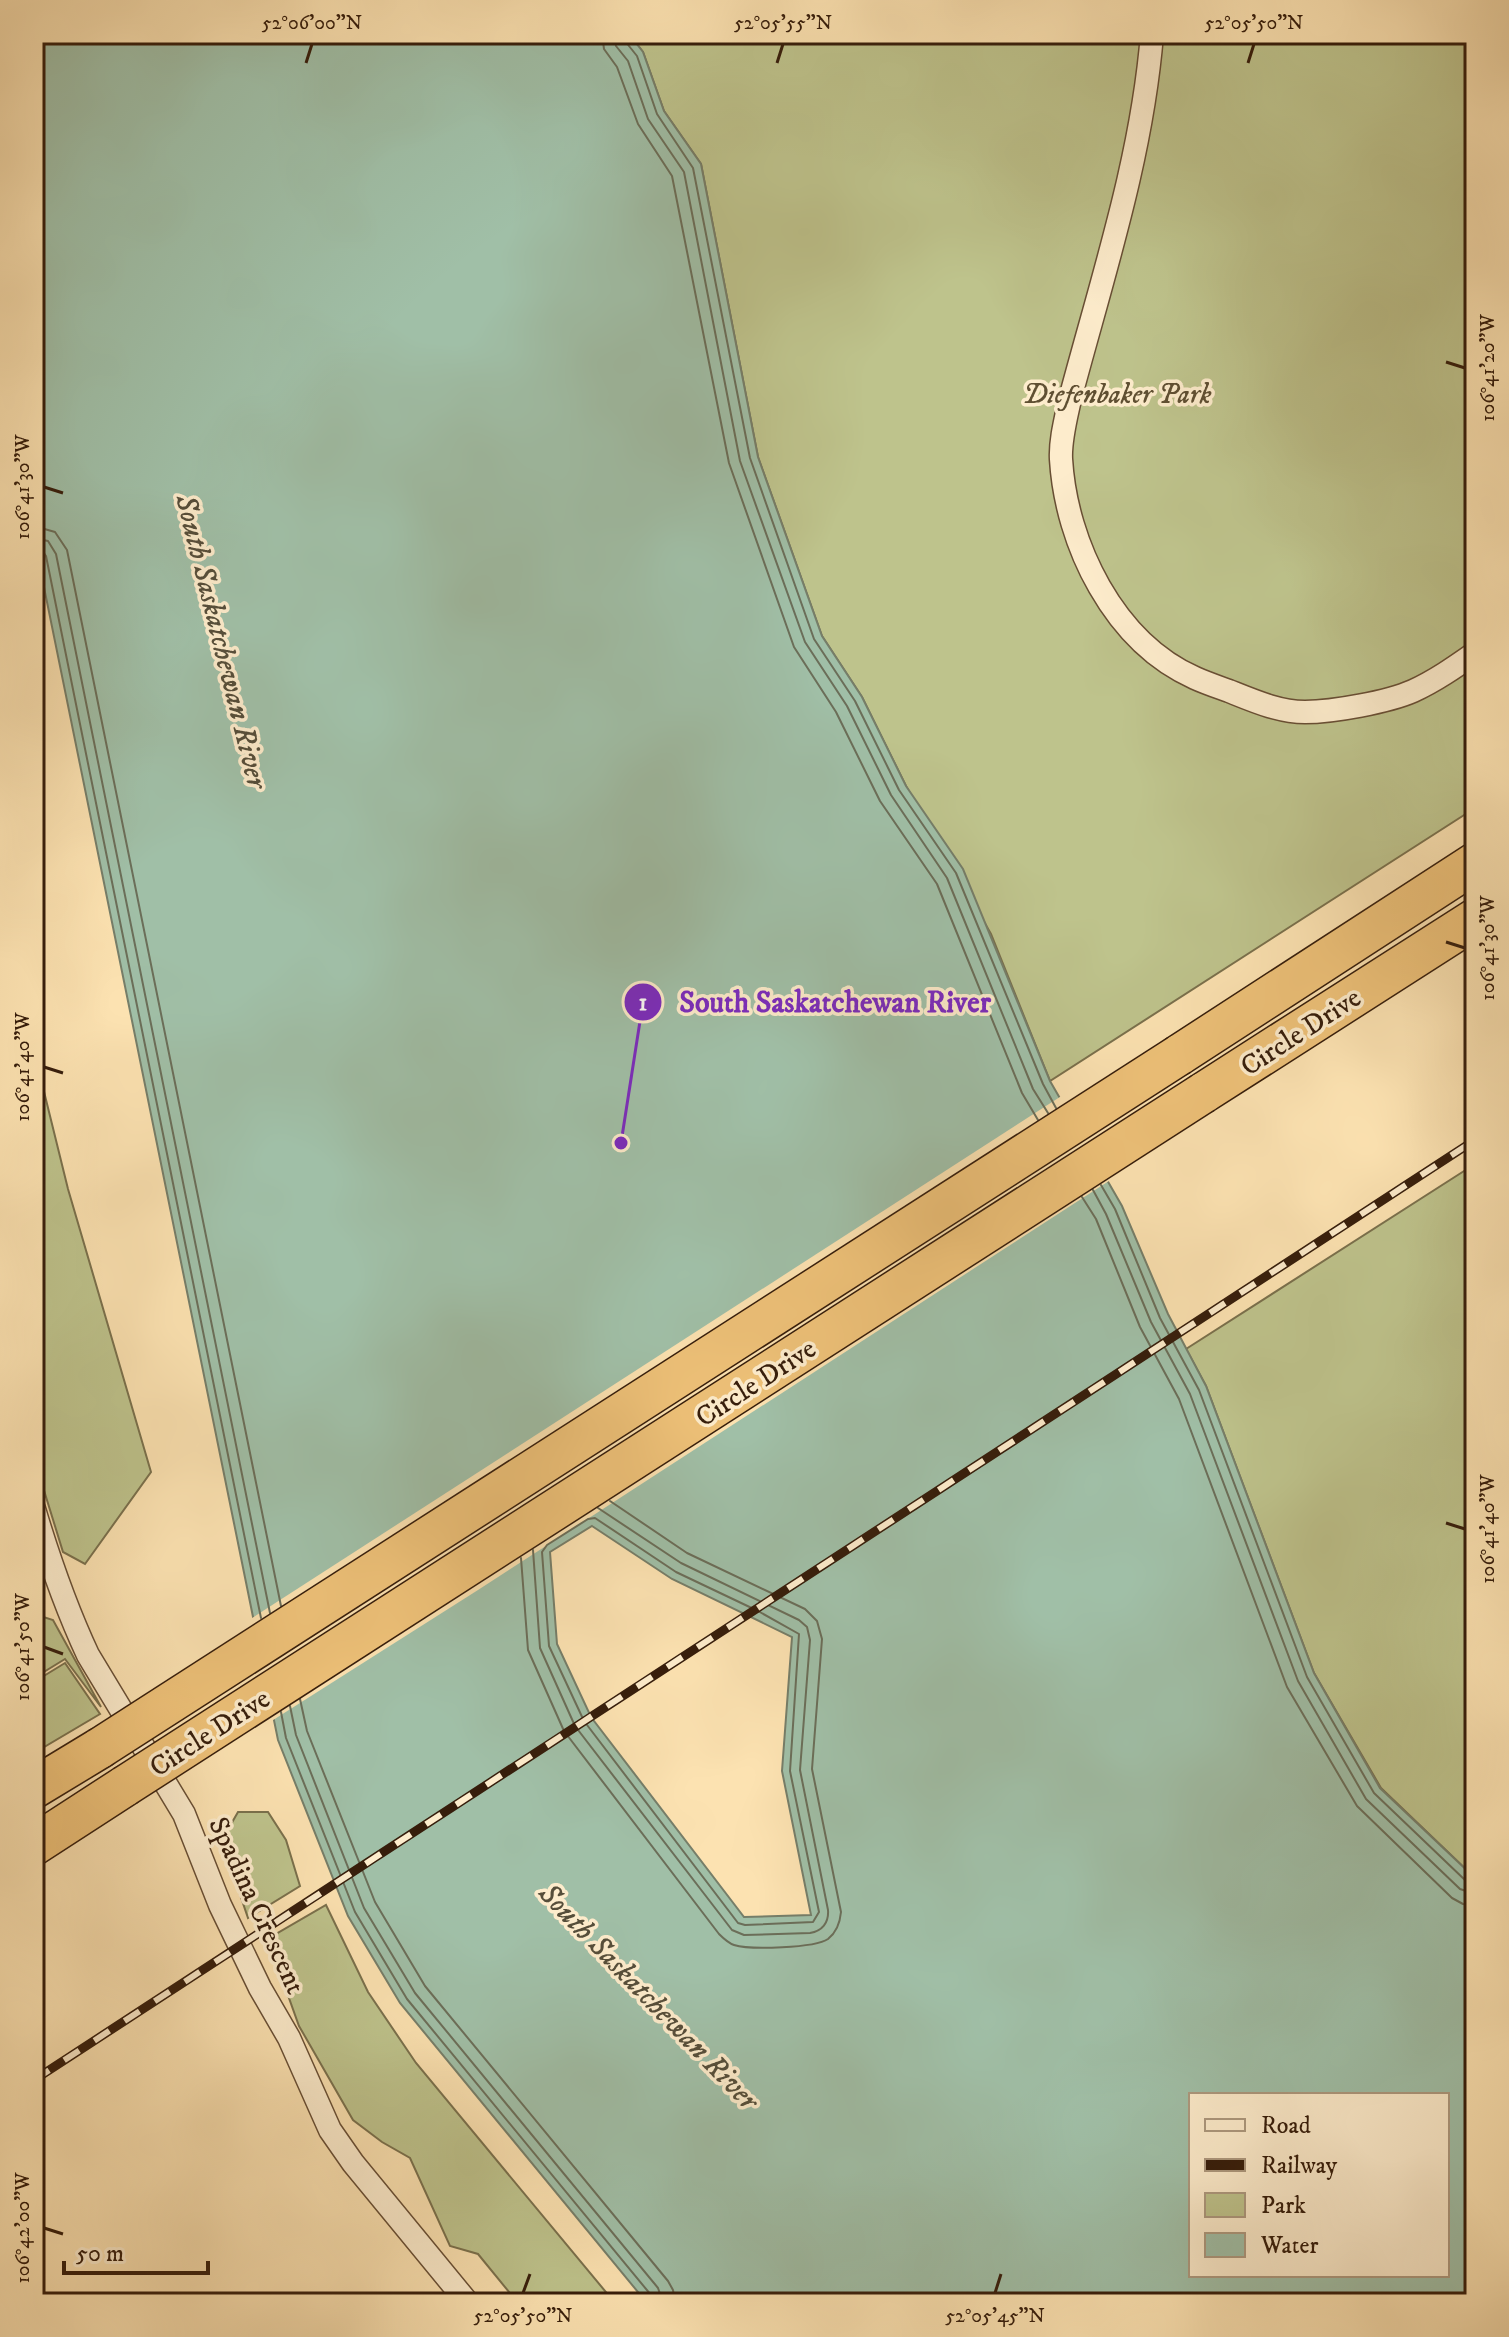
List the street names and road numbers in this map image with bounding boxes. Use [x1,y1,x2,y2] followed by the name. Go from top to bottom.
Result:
[1234,980,1368,1084] street label: Circle Drive
[689,1331,823,1435] street label: Circle Drive
[143,1681,277,1785] street label: Circle Drive
[200,1812,313,2000] street label: Spadina Crescent

